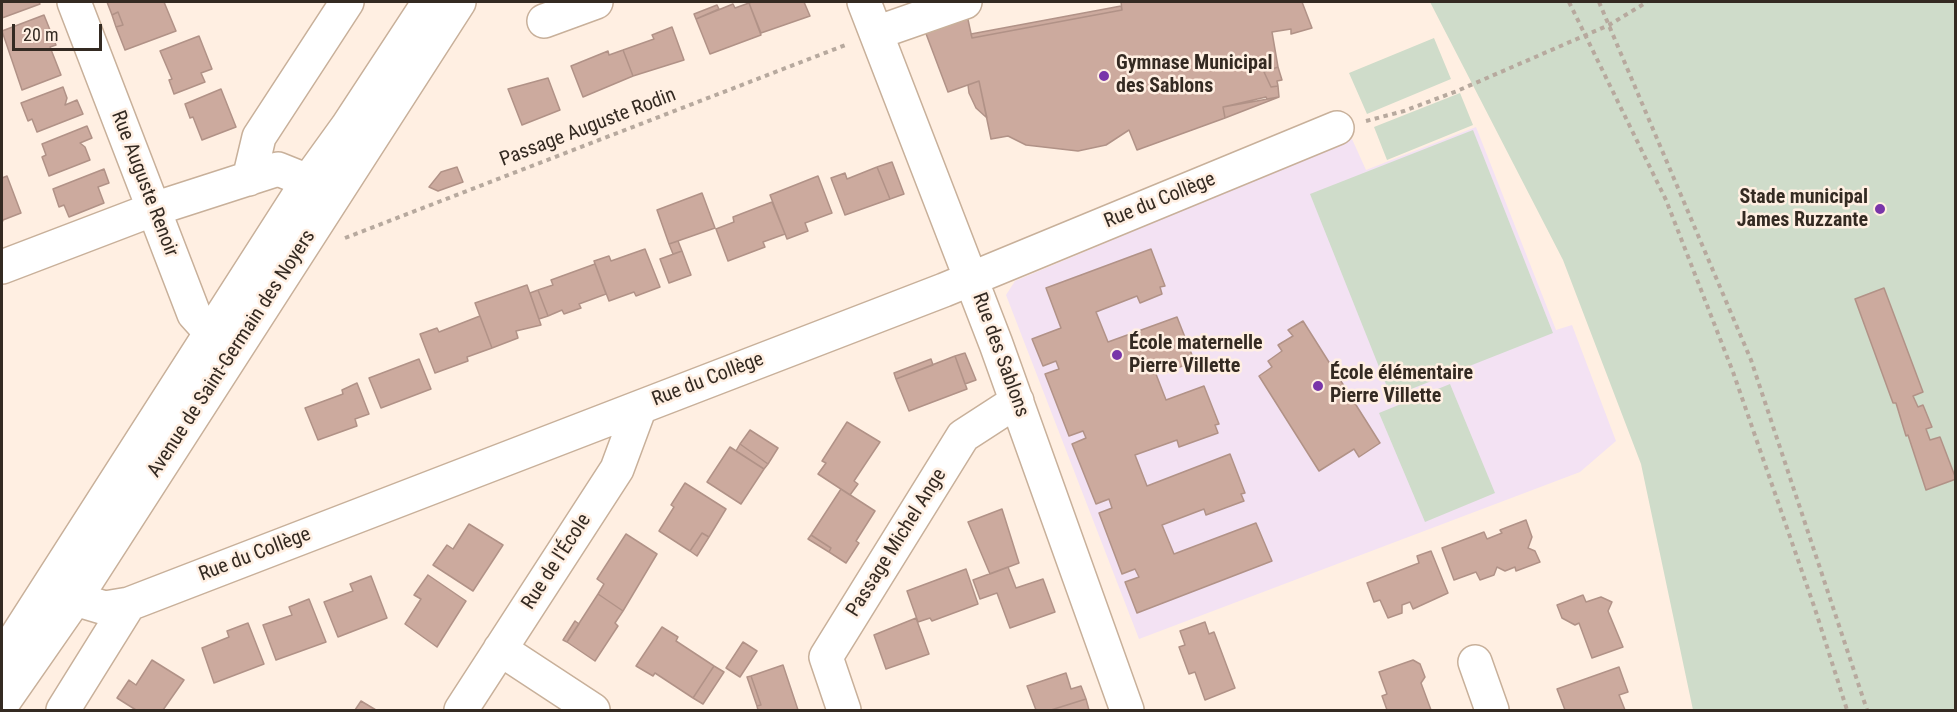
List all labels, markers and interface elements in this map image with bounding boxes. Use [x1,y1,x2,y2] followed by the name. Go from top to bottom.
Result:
[15,12,105,50] scale bar
[23,24,58,45] text: 20 m
[1116,52,1272,99] place label: Gymnase Municipal des Sablons
[1097,69,1111,83] marker: Gymnase Municipal des Sablons
[497,83,679,173] street label: Passage Auguste Rodin
[105,108,183,260] street label: Rue Auguste Renoir
[1101,168,1219,234] street label: Rue du Collège
[1737,186,1868,233] place label: Stade municipal James Ruzzante
[1873,202,1887,216] marker: Stade municipal James Ruzzante
[143,226,321,482] street label: Avenue de Saint-Germain des Noyers
[966,290,1034,420] street label: Rue des Sablons
[1129,332,1263,379] place label: École maternelle Pierre Villette
[649,348,767,412] street label: Rue du Collège
[1110,348,1124,362] marker: École maternelle Pierre Villette
[1330,362,1473,409] place label: École élémentaire Pierre Villette
[1311,379,1325,393] marker: École élémentaire Pierre Villette
[842,465,952,621] street label: Passage Michel Ange
[517,510,597,614] street label: Rue de l'École
[196,523,314,587] street label: Rue du Collège

